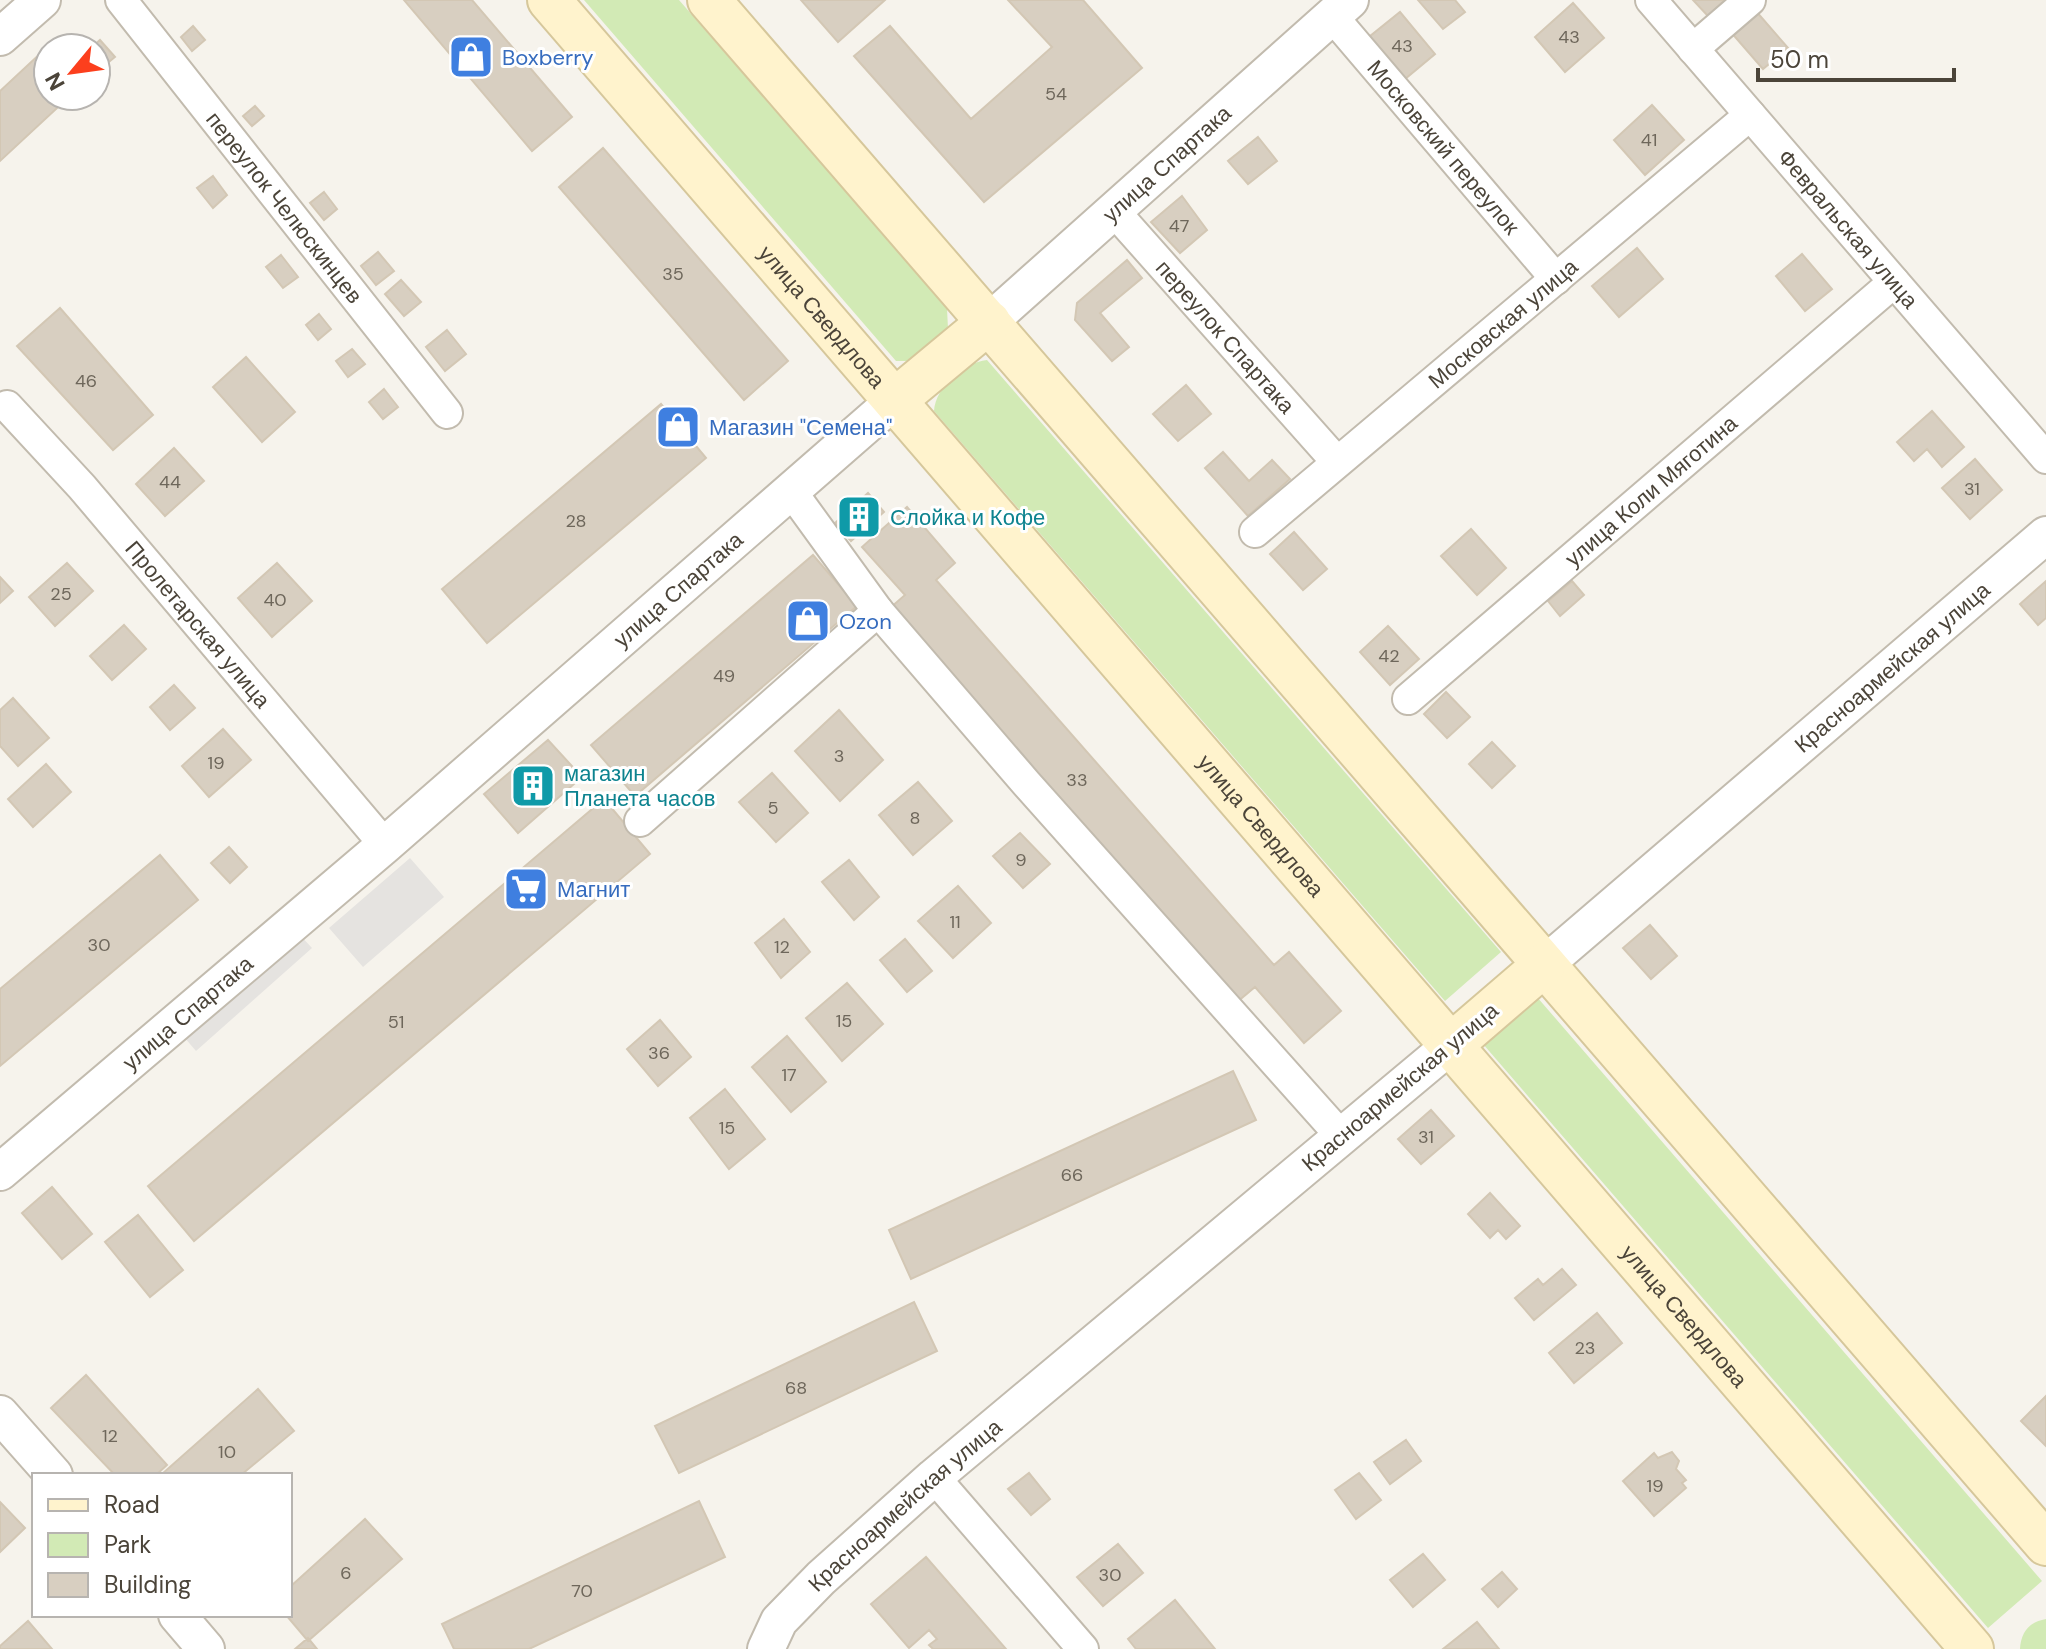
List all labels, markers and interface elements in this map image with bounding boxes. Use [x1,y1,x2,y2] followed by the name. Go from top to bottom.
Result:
[1558,25,1580,49] house number: 43
[32,32,112,112] north arrow
[1758,32,1954,82] scale bar
[447,33,495,81] shop icon: Boxberry
[1391,34,1413,58] house number: 43
[502,43,594,72] place label: Boxberry
[1770,44,1829,75] text: 50 m
[1361,54,1526,241] street label: Московский переулок
[38,67,72,96] text: N
[1045,82,1067,106] house number: 54
[1096,98,1238,229] street label: улица Спартака
[200,105,369,309] street label: переулок Челюскинцев
[1641,128,1657,152] house number: 41
[1772,143,1925,315] street label: Февральская улица
[1169,214,1189,238] house number: 47
[752,239,892,394] street label: улица Свердлова
[1422,251,1584,395] street label: Московская улица
[1150,254,1302,420] street label: переулок Спартака
[662,262,684,286] house number: 35
[75,369,97,393] house number: 46
[654,403,702,451] shop icon: Магазин "Семена"
[1559,408,1744,573] street label: улица Коли Мяготина
[709,413,892,442] place label: Магазин "Семена"
[159,470,181,494] house number: 44
[1964,477,1980,501] house number: 31
[835,493,883,541] building icon: Слойка и Кофе
[890,503,1045,532] place label: Слойка и Кофе
[565,509,587,533] house number: 28
[607,524,749,654] street label: улица Спартака
[119,535,277,714] street label: Пролетарская улица
[1788,575,1996,759] street label: Красноармейская улица
[50,582,72,606] house number: 25
[263,588,287,612] house number: 40
[784,597,832,645] shop icon: Ozon
[839,607,892,636] place label: Ozon
[1378,644,1400,668] house number: 42
[713,664,735,688] house number: 49
[834,744,844,768] house number: 3
[1191,748,1331,903] street label: улица Свердлова
[208,751,224,775] house number: 19
[564,759,715,813] place label: магазин Планета часов
[509,762,557,810] building icon: магазин Планета часов
[1066,768,1088,792] house number: 33
[768,796,778,820] house number: 5
[910,806,920,830] house number: 8
[1015,848,1027,872] house number: 9
[502,865,550,913] supermarket icon: Магнит
[557,875,630,904] place label: Магнит
[949,910,961,934] house number: 11
[88,933,110,957] house number: 30
[774,935,790,959] house number: 12
[116,949,259,1076] street label: улица Спартака
[1296,996,1505,1178] street label: Красноармейская улица
[836,1009,852,1033] house number: 15
[388,1010,404,1034] house number: 51
[648,1041,670,1065] house number: 36
[781,1063,797,1087] house number: 17
[719,1116,735,1140] house number: 15
[1418,1125,1434,1149] house number: 31
[1061,1163,1083,1187] house number: 66
[1615,1238,1755,1394] street label: улица Свердлова
[1574,1336,1596,1360] house number: 23
[785,1376,807,1400] house number: 68
[801,1412,1008,1598] street label: Красноармейская улица
[102,1424,118,1448] house number: 12
[218,1440,236,1464] house number: 10
[32,1473,292,1617] legend
[1647,1474,1663,1498] house number: 19
[104,1489,160,1520] text: Road
[104,1529,151,1560] text: Park
[340,1561,352,1585] house number: 6
[1099,1563,1121,1587] house number: 30
[104,1569,191,1600] text: Building
[571,1579,593,1603] house number: 70

